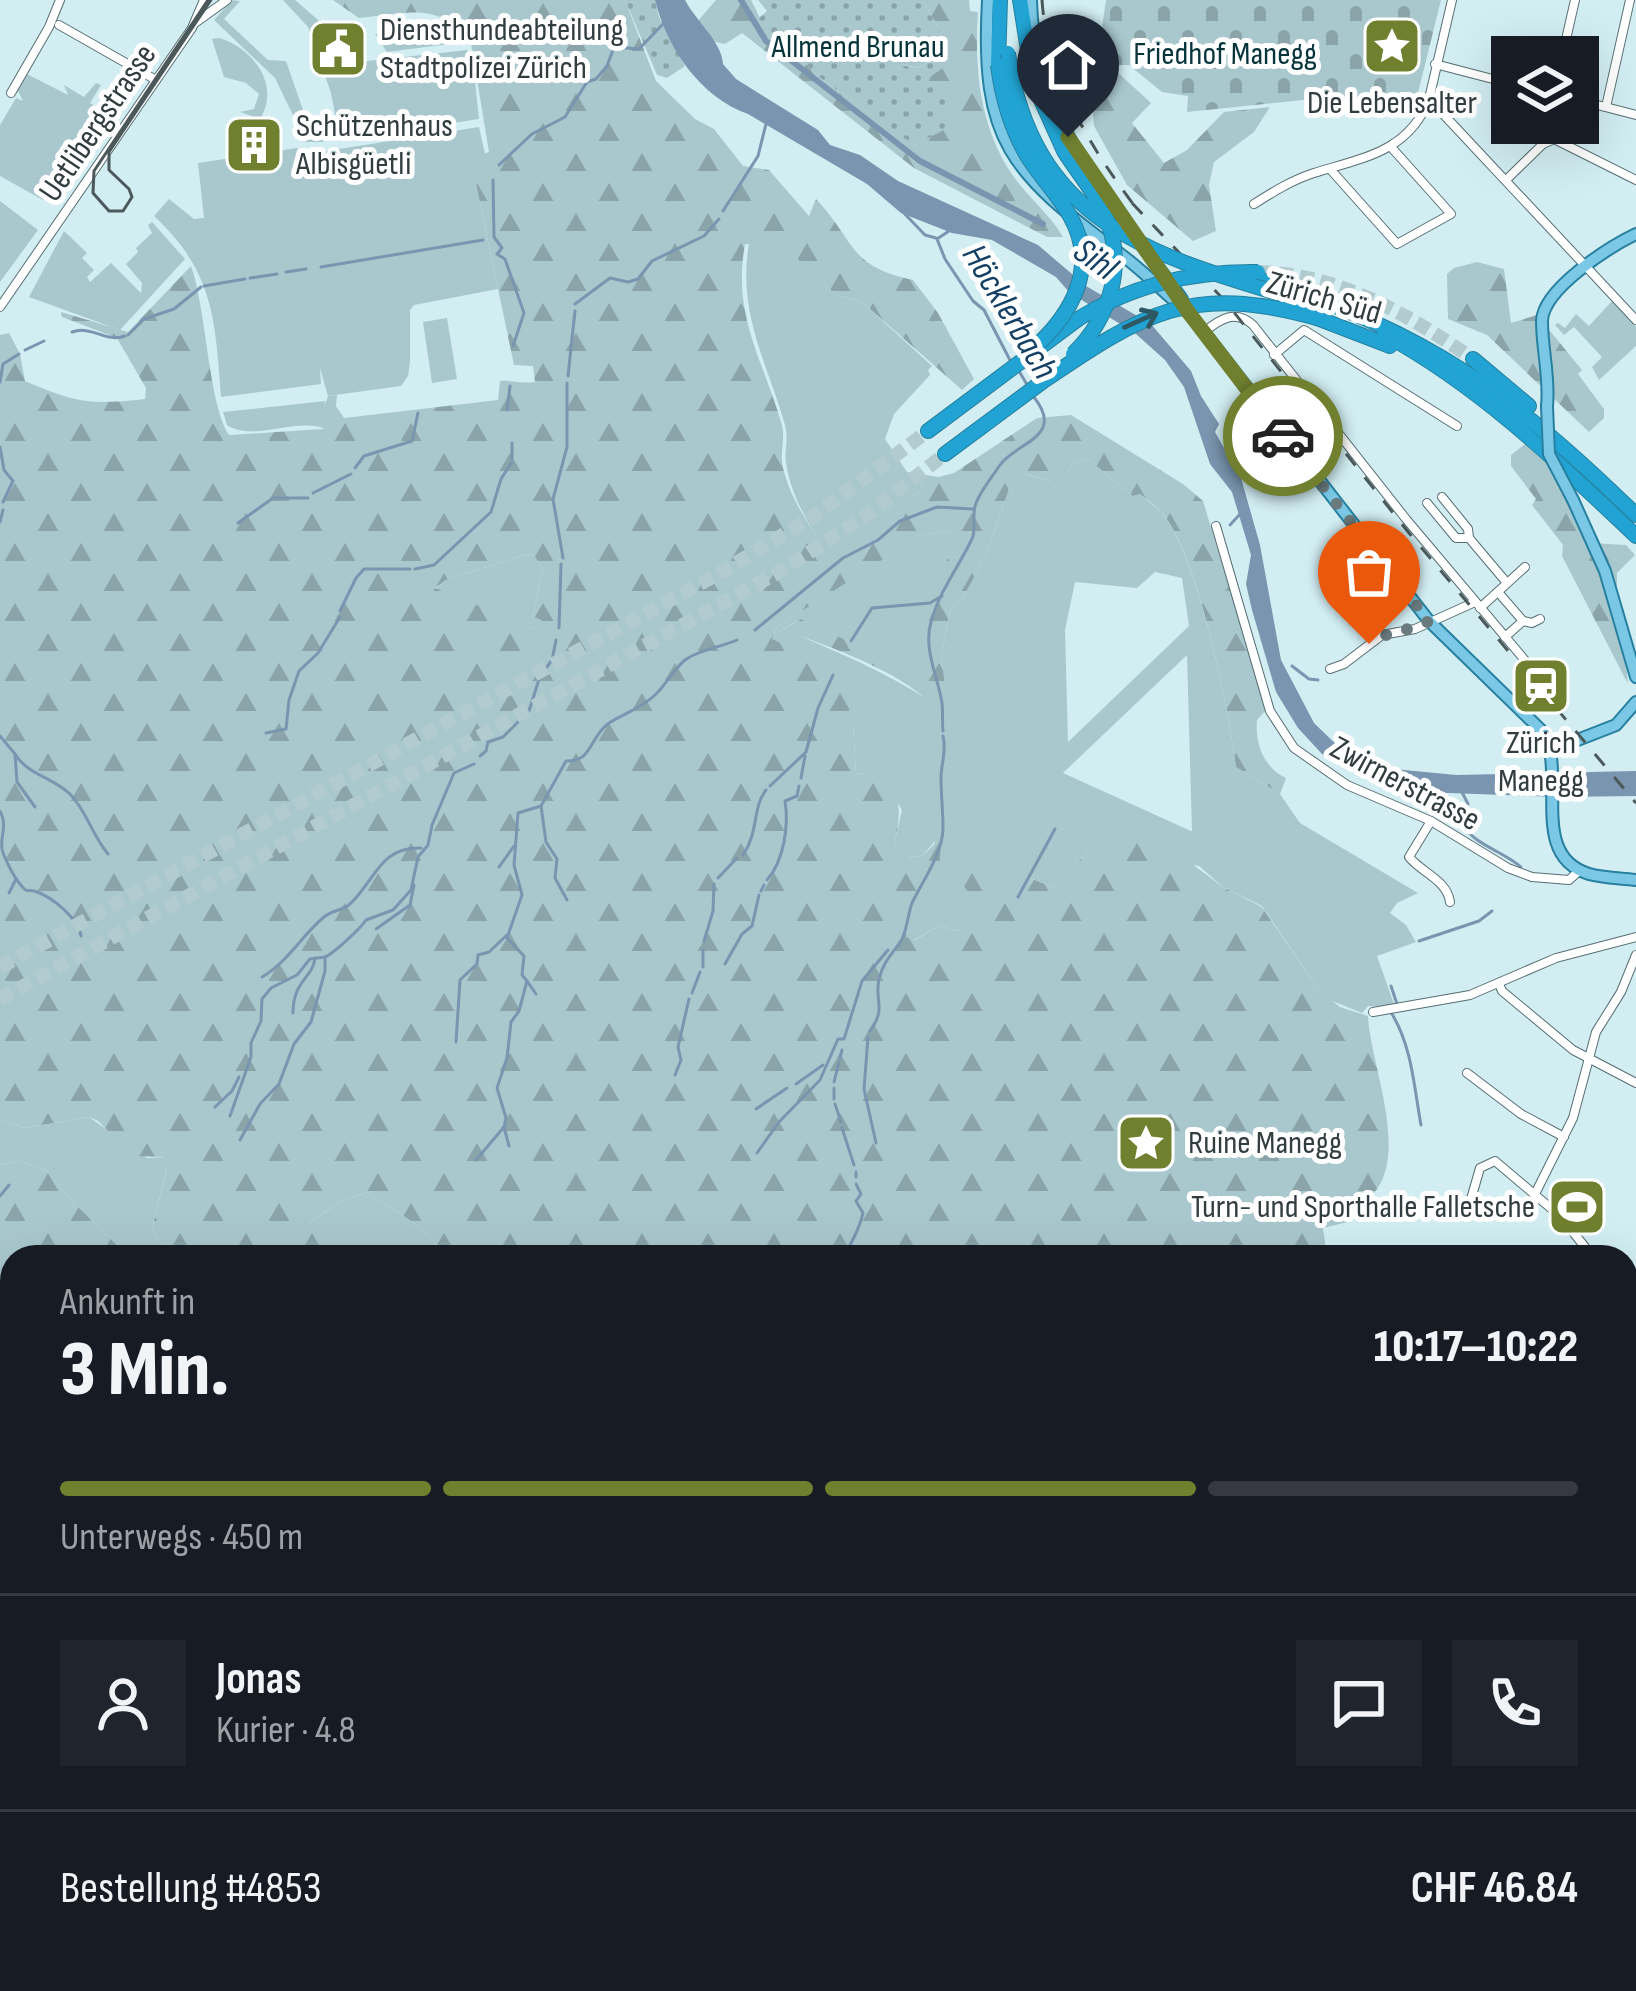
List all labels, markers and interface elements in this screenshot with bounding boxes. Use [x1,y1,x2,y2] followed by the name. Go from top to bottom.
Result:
[380,10,624,88] place label: Diensthundeabteilung Stadtpolizei Zürich
[1017,14,1119,137] pin
[1361,15,1423,77] place icon: Die Lebensalter
[307,18,369,80] public building icon: Diensthundeabteilung Stadtpolizei Zürich
[771,27,945,67] park label: Allmend Brunau
[1035,32,1101,98] icon: home
[1133,34,1317,74] park label: Friedhof Manegg
[1491,36,1599,144] map controls
[1491,36,1599,144] button: layers
[31,37,165,209] street label: Uetlibergstrasse
[1307,83,1477,123] place label: Die Lebensalter
[295,106,453,184] place label: Schützenhaus Albisgüetli
[223,114,285,176] building icon: Schützenhaus Albisgüetli
[1065,230,1126,291] water label: Sihl
[952,237,1066,387] water label: Höcklerbach
[1262,263,1386,333] street label: Zürich Süd
[1122,308,1158,330] one-way arrow
[1223,376,1343,496] courier
[1250,403,1316,469] icon: car
[1318,521,1420,644] pin
[1336,539,1402,605] icon: bag
[1510,655,1572,717] station icon: Zürich Manegg
[1498,723,1584,801] place label: Zürich Manegg
[1323,728,1487,840] street label: Zwirnerstrasse
[1115,1112,1177,1174] place icon: Ruine Manegg
[1188,1123,1342,1163] place label: Ruine Manegg
[1546,1176,1608,1238] sports icon: Turn- und Sporthalle Falletsche
[1191,1187,1535,1227] place label: Turn- und Sporthalle Falletsche
[60,1279,195,1326] text: Ankunft in
[1374,1320,1578,1375] text: 10:17–10:22
[60,1324,230,1417] text: 3 Min.
[60,1514,303,1561] text: Unterwegs · 450 m
[60,1640,186,1766] button: person
[1296,1640,1422,1766] button: chat
[1452,1640,1578,1766] button: phone
[216,1652,301,1707] text: Jonas
[216,1707,356,1754] text: Kurier · 4.8
[60,1861,322,1916] text: Bestellung #4853
[1411,1861,1578,1916] text: CHF 46.84

